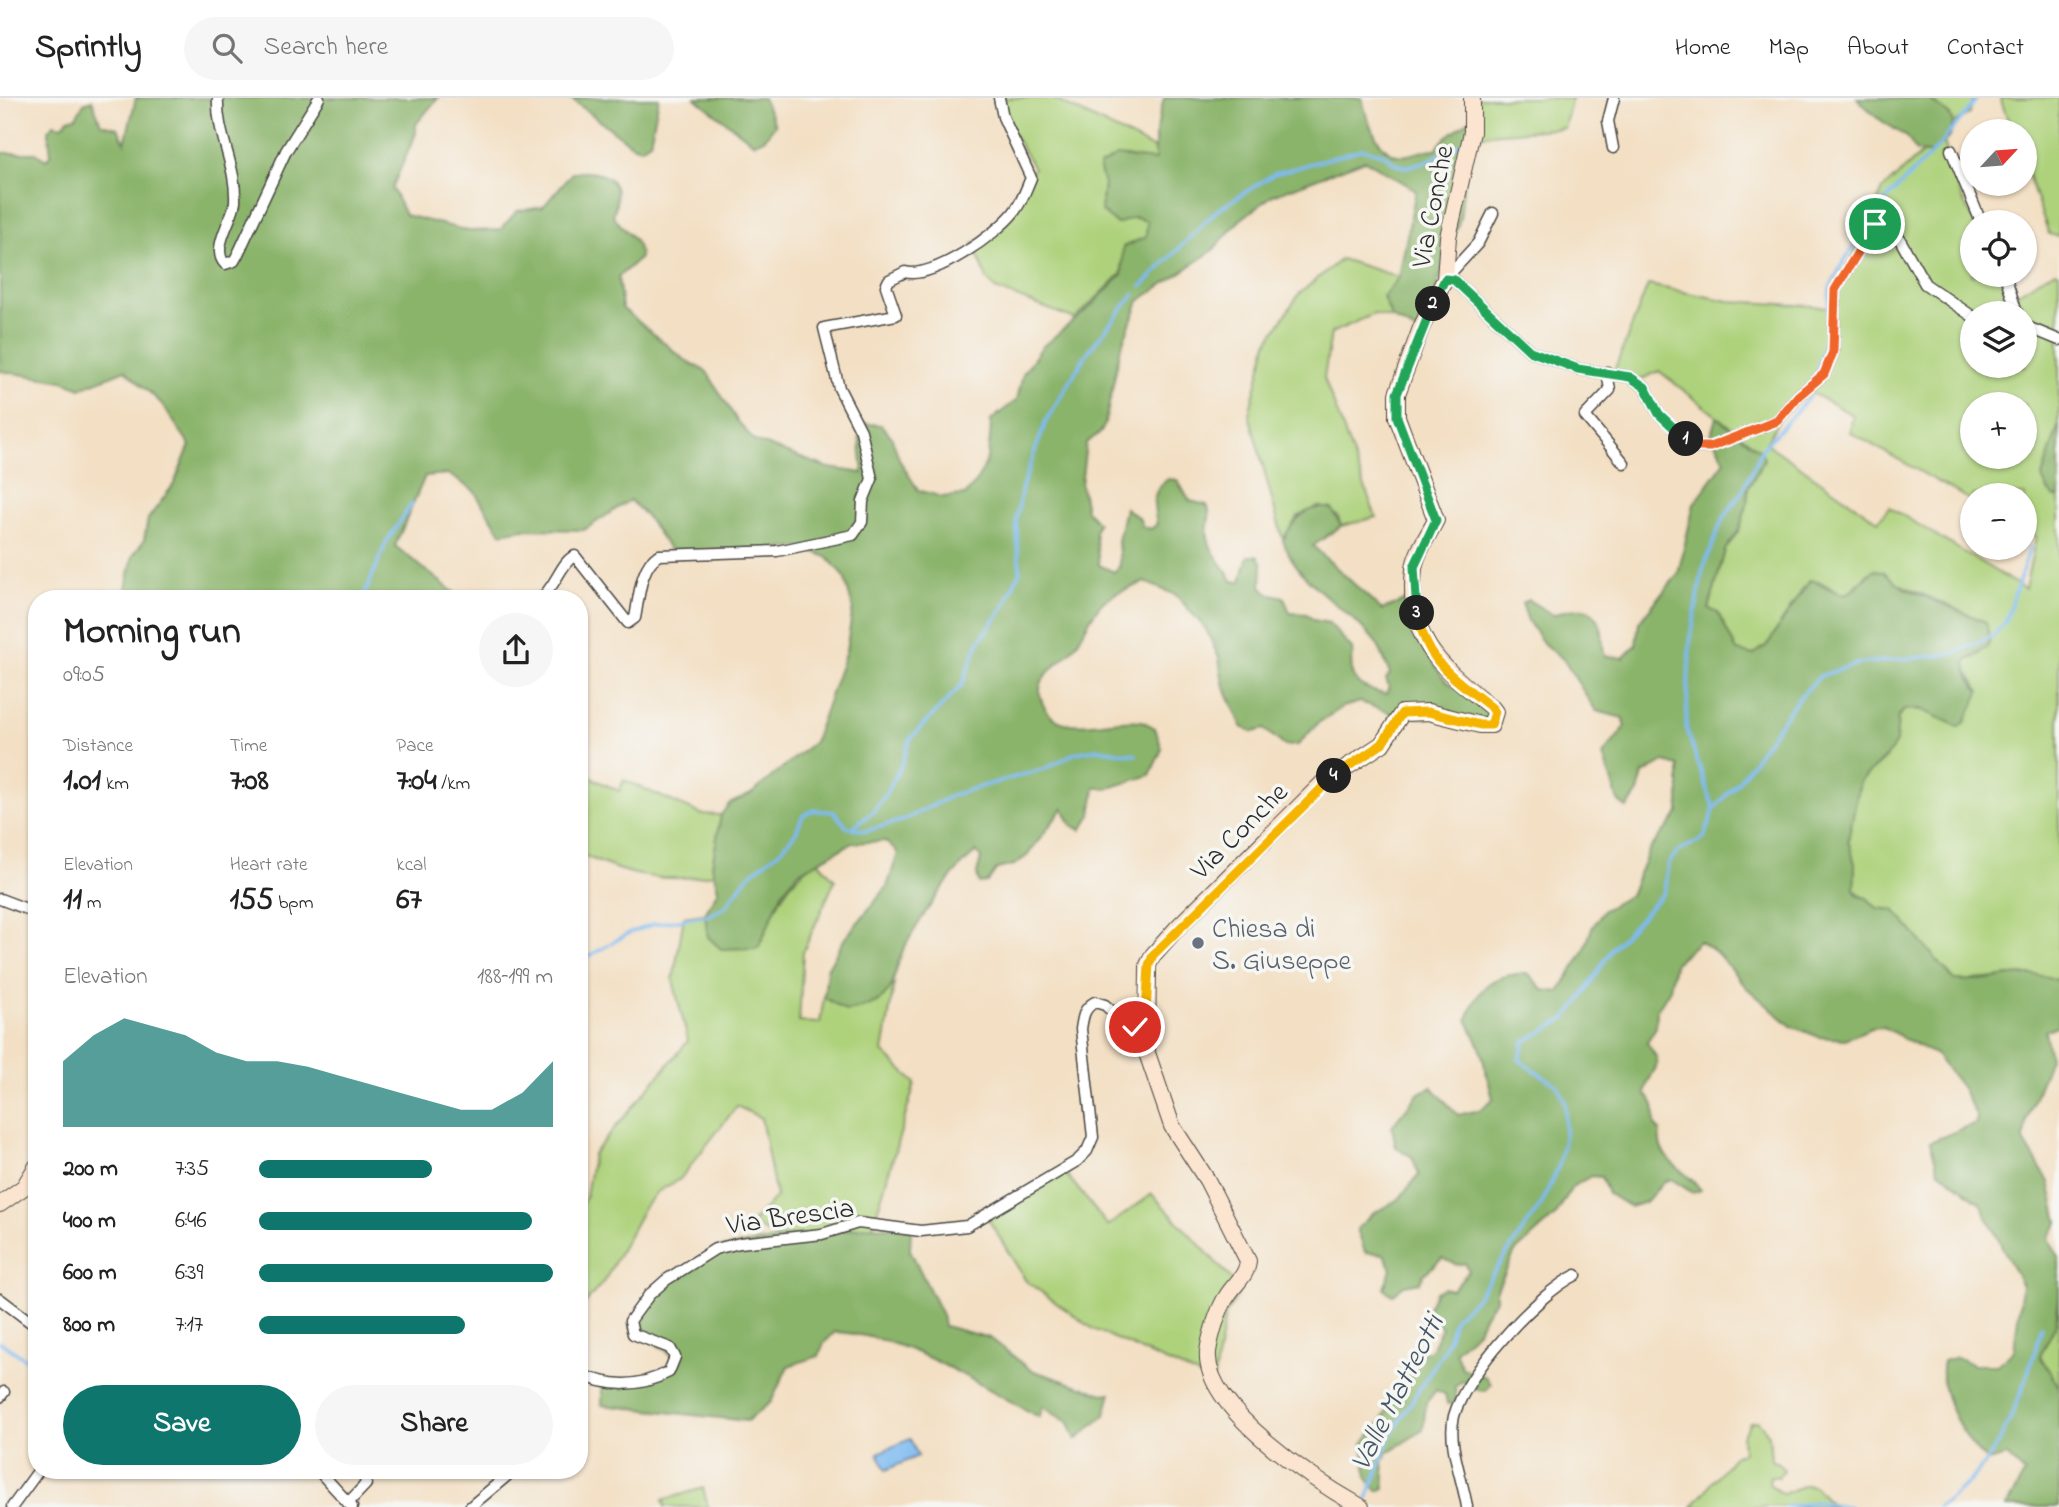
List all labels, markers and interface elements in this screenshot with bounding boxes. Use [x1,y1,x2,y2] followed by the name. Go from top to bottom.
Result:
[184,17,674,80] search box
[35,24,142,72] text: Sprintly
[208,29,246,67] icon: search
[264,29,388,67] text: Search here
[1675,31,1731,66] text: Home
[1769,31,1809,66] text: Map
[1847,31,1909,66] text: About
[1947,31,2024,66] text: Contact
[1960,119,2037,196] north arrow
[1960,119,2037,560] map controls
[1402,142,1466,272] street label: Via Conche
[1845,194,1905,254] pin
[1856,205,1894,243] icon: arrive
[1960,210,2037,287] button: locate
[1416,286,1450,322] pin: 2
[1428,290,1437,317] text: 2
[1960,301,2037,378] button: layers
[1960,392,2037,469] button: +
[1668,422,1704,456] pin: 1
[1682,425,1689,452] text: 1
[1960,483,2037,560] button: −
[1400,596,1434,630] pin: 3
[1413,599,1420,626] text: 3
[63,605,241,661] text: Morning run
[479,613,553,687] button: share
[63,659,105,692] text: 09:05
[63,733,133,760] text: Distance
[230,733,267,760] text: Time
[396,733,433,760] text: Pace
[1316,758,1352,794] pin: 4
[63,760,101,804] text: 1.01
[230,760,269,804] text: 7:08
[396,760,437,804] text: 7:04
[1330,762,1337,789] text: 4
[101,771,129,798] text: km
[437,771,470,798] text: /km
[1182,774,1299,891] street label: Via Conche
[63,852,133,879] text: Elevation
[230,852,308,879] text: Heart rate
[396,852,427,879] text: kcal
[63,879,82,923] text: 11
[230,879,274,923] text: 155
[396,879,422,923] text: 67
[82,890,102,917] text: m
[274,890,313,917] text: bpm
[1212,910,1351,983] place label: Chiesa di S. Giuseppe
[1190,935,1206,951] marker: Chiesa di S. Giuseppe
[63,961,148,994] text: Elevation
[477,961,553,994] text: 188–199 m
[1105,997,1165,1057] pin
[1116,1008,1154,1046] icon: check
[63,1153,118,1186] text: 200 m
[175,1153,209,1186] text: 7:35
[723,1189,857,1248] street label: Via Brescia
[63,1205,116,1238] text: 400 m
[175,1205,207,1238] text: 6:46
[63,1257,117,1290] text: 600 m
[175,1257,204,1290] text: 6:39
[1340,1305,1458,1479] water label: Valle Matteotti
[63,1309,115,1342] text: 800 m
[175,1309,203,1342] text: 7:17
[63,1385,301,1465] button: Save
[315,1385,553,1465] button: Share

